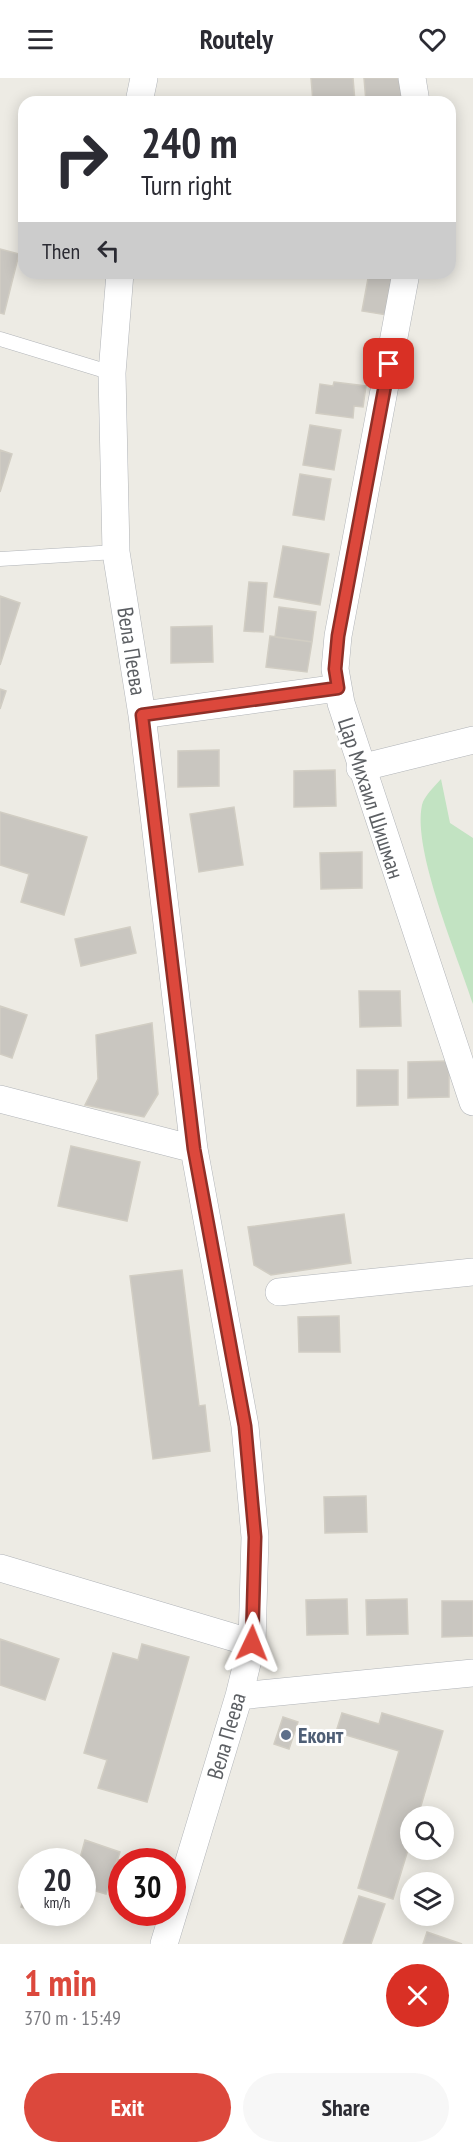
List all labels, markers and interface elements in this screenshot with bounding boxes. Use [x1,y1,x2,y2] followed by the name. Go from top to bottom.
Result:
[200,22,273,56] text: Routely
[24,23,57,56] icon: menu
[416,23,449,56] icon: heart
[141,115,238,170] text: 240 m
[42,120,120,198] icon: right
[141,168,232,202] text: Turn right
[92,234,125,267] icon: left
[42,237,80,265] text: Then
[363,338,414,389] pin
[372,347,405,380] icon: arrive
[111,605,153,697] street label: Вела Пеева
[332,714,410,882] street label: Цар Михаил Шишман
[220,1611,284,1675] position arrow
[200,1689,252,1783] street label: Вела Пеева
[298,1721,344,1749] place label: Еконт
[279,1728,293,1742] marker: Еконт
[400,1806,454,1926] map controls
[400,1806,454,1860] button: search
[108,1848,186,1926] speed limit sign: 30
[43,1860,71,1899] text: 20
[400,1872,454,1926] button: layers
[44,1893,70,1912] text: km/h
[24,1959,97,2006] text: 1 min
[386,1964,449,2027] button: close
[24,2005,121,2031] text: 370 m · 15:49
[24,2073,231,2142] button: Exit
[243,2073,449,2142] button: Share

